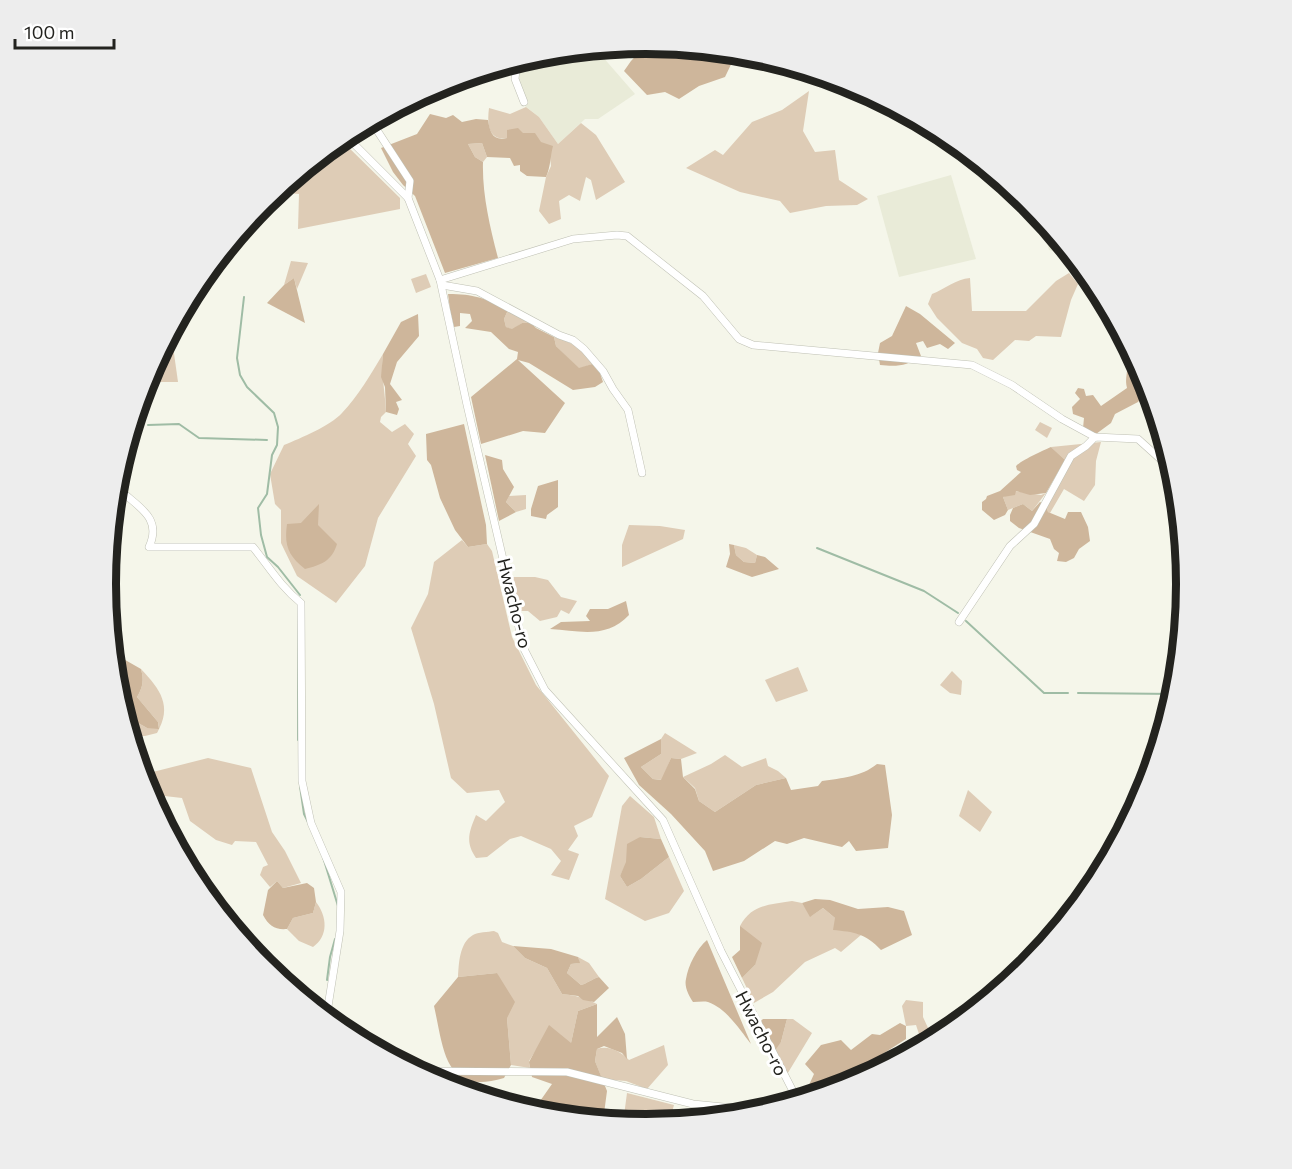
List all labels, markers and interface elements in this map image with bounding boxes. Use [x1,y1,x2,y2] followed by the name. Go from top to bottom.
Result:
[15,12,114,50] scale bar
[24,21,74,43] text: 100 m
[493,556,537,650] street label: Hwacho-ro
[731,987,793,1079] street label: Hwacho-ro

